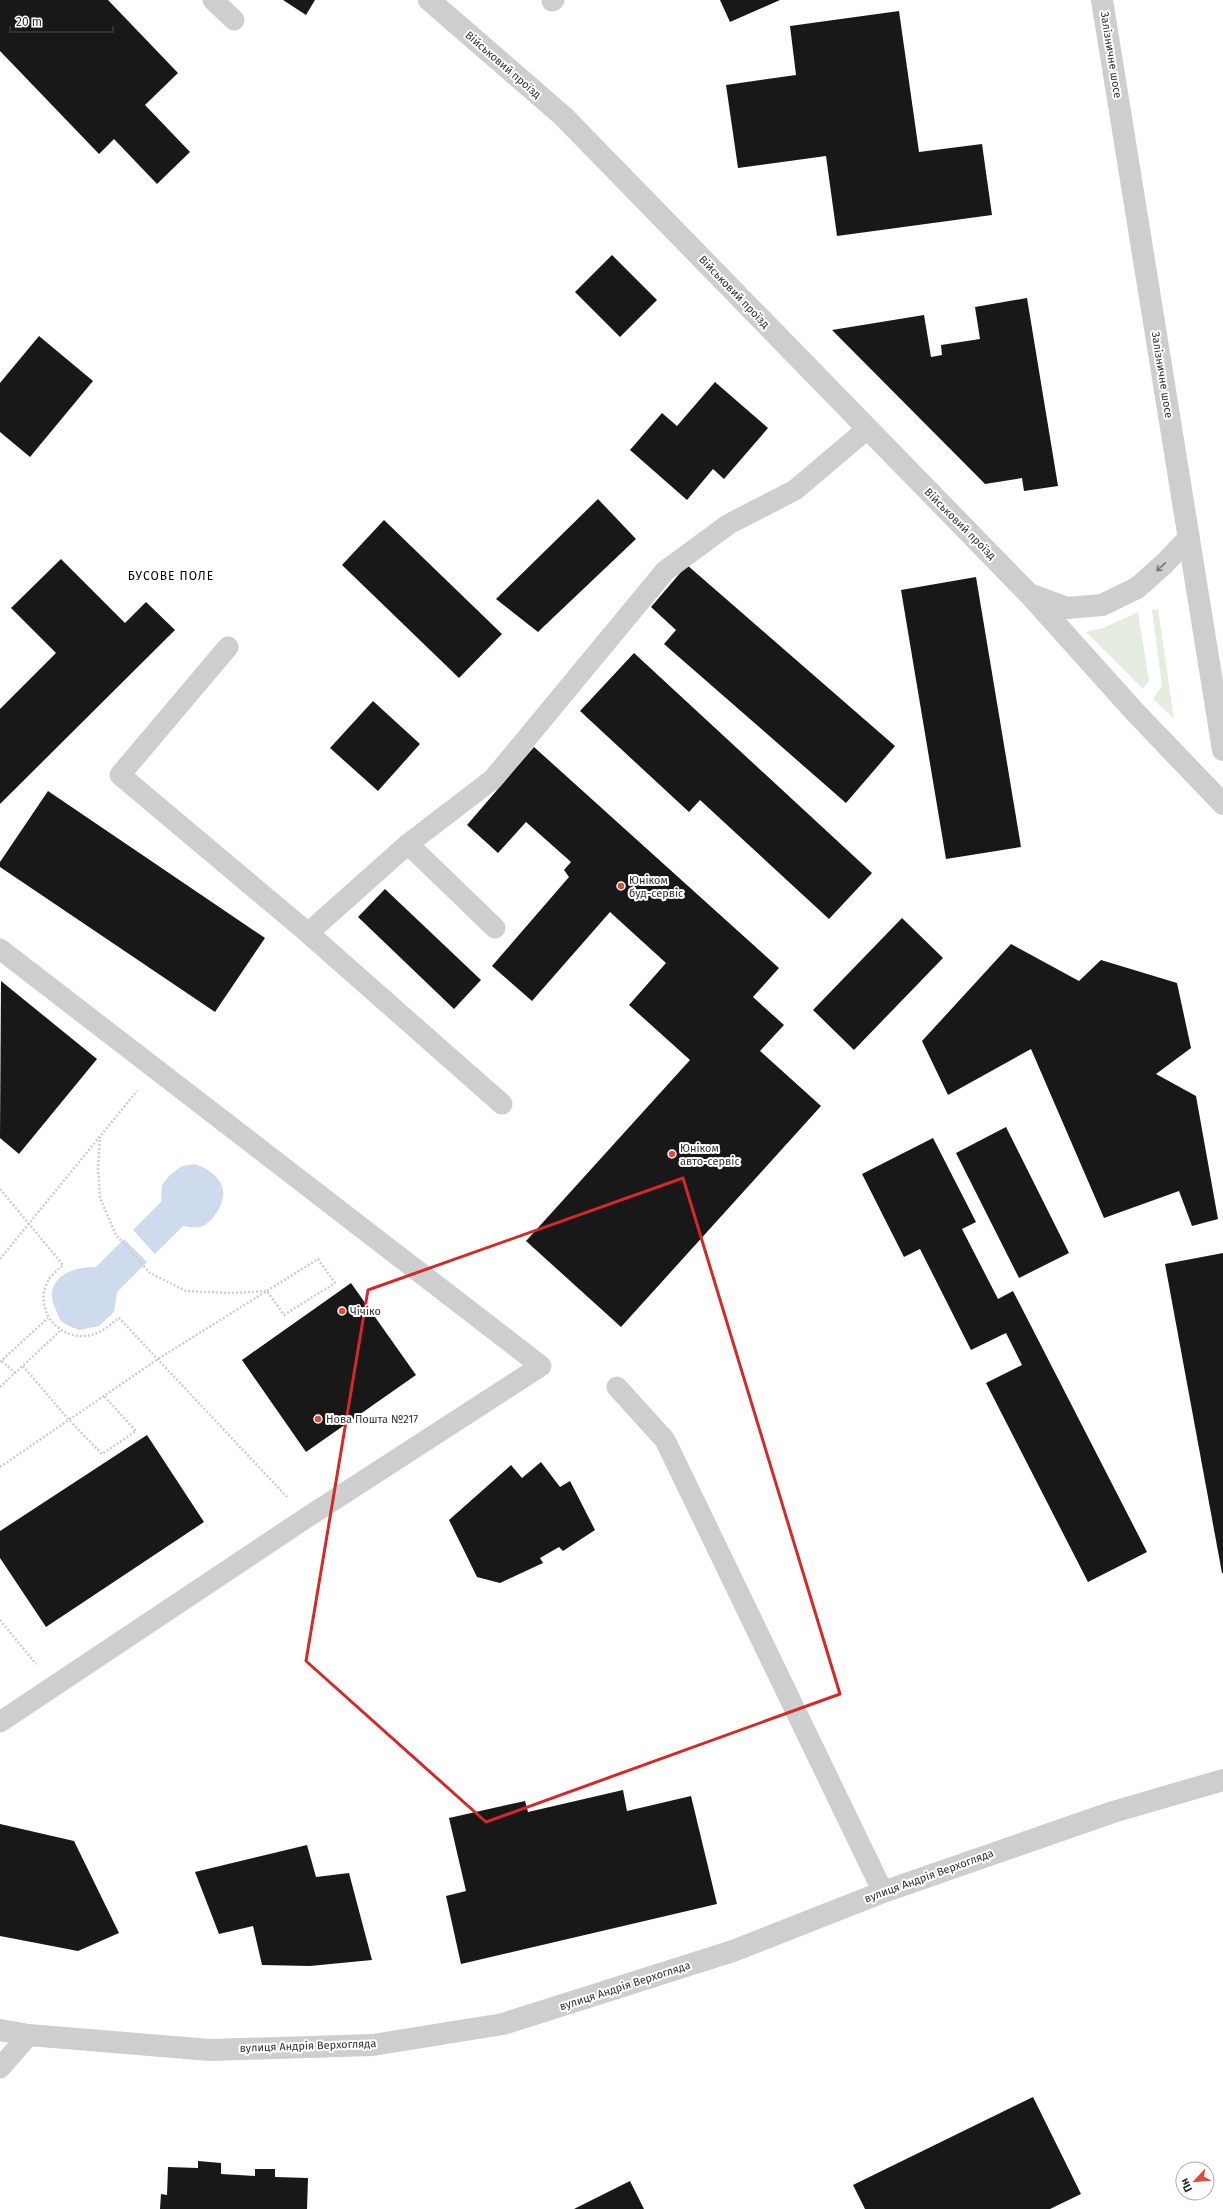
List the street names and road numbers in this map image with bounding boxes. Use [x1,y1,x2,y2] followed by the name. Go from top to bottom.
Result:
[1098,11,1124,99] street label: Залізничне шосе
[463,29,543,101] street label: Військовий проїзд
[696,253,772,331] street label: Військовий проїзд
[1149,331,1175,419] street label: Залізничне шосе
[922,486,998,562] street label: Військовий проїзд
[863,1847,995,1905] street label: вулиця Андрія Верхогляда
[558,1959,692,2013] street label: вулиця Андрія Верхогляда
[239,2037,377,2055] street label: вулиця Андрія Верхогляда

